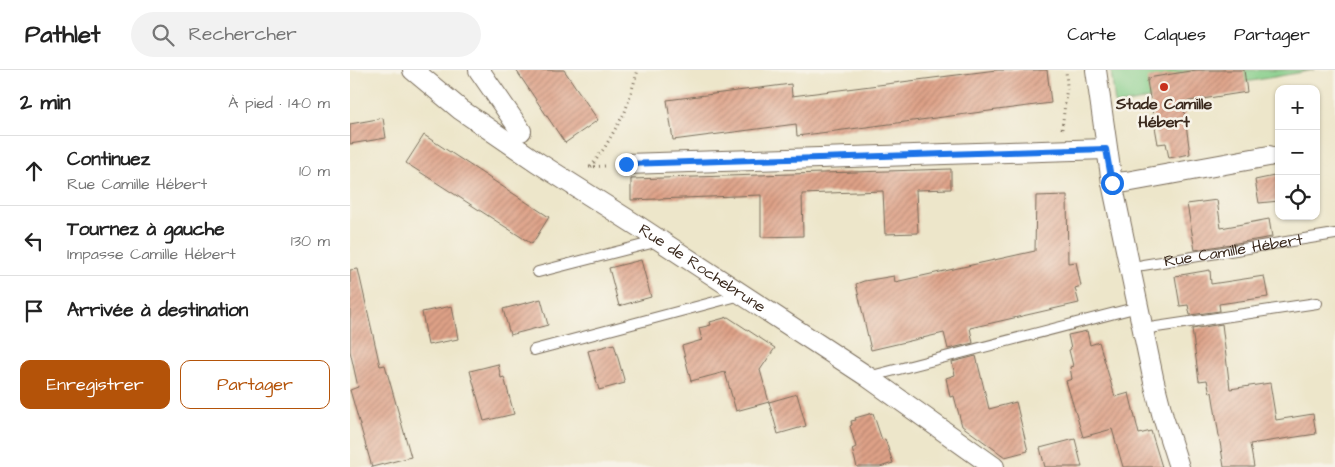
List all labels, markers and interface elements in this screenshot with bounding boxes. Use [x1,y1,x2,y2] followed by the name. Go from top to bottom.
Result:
[131,12,481,57] search box
[25,18,101,52] text: Pathlet
[149,21,177,49] icon: search
[189,21,297,48] text: Rechercher
[1067,22,1116,47] text: Carte
[1144,22,1206,47] text: Calques
[1234,22,1310,47] text: Partager
[1158,81,1170,93] marker: Stade Camille Hébert
[1275,85,1320,220] map controls
[1275,85,1320,130] button: +
[20,88,70,117] text: 2 min
[228,92,330,114] text: À pied · 140 m
[1115,93,1212,133] place label: Stade Camille Hébert
[1275,130,1320,175] button: −
[67,146,150,173] text: Continuez
[615,153,638,176] route end
[20,157,48,185] icon: ahead
[299,160,330,182] text: 10 m
[1101,172,1124,195] route start
[67,173,207,195] text: Rue Camille Hébert
[1275,175,1320,220] button: locate
[67,216,225,243] text: Tournez à gauche
[635,219,770,318] street label: Rue de Rochebrune
[20,227,48,255] icon: left
[1162,228,1305,272] street label: Rue Camille Hébert
[291,230,330,252] text: 130 m
[67,243,236,265] text: Impasse Camille Hébert
[20,297,48,325] icon: arrive
[67,297,248,324] text: Arrivée à destination
[20,360,170,409] button: Enregistrer
[180,360,330,409] button: Partager

